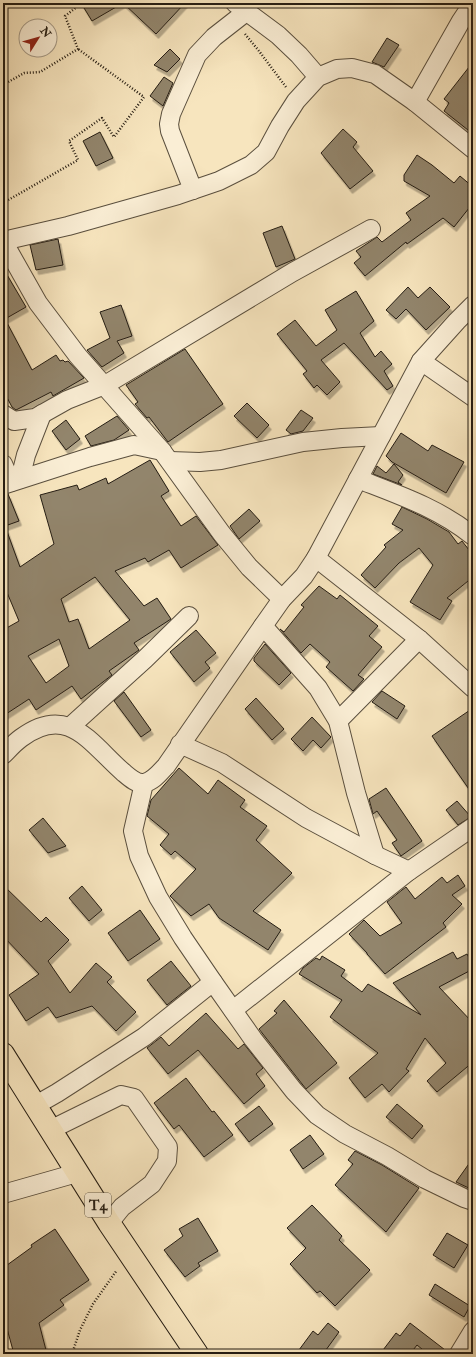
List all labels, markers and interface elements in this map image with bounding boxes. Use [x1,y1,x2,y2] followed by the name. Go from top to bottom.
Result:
[18,18,58,58] north arrow
[37,24,54,41] text: N
[85,1193,111,1217] road number: T4

